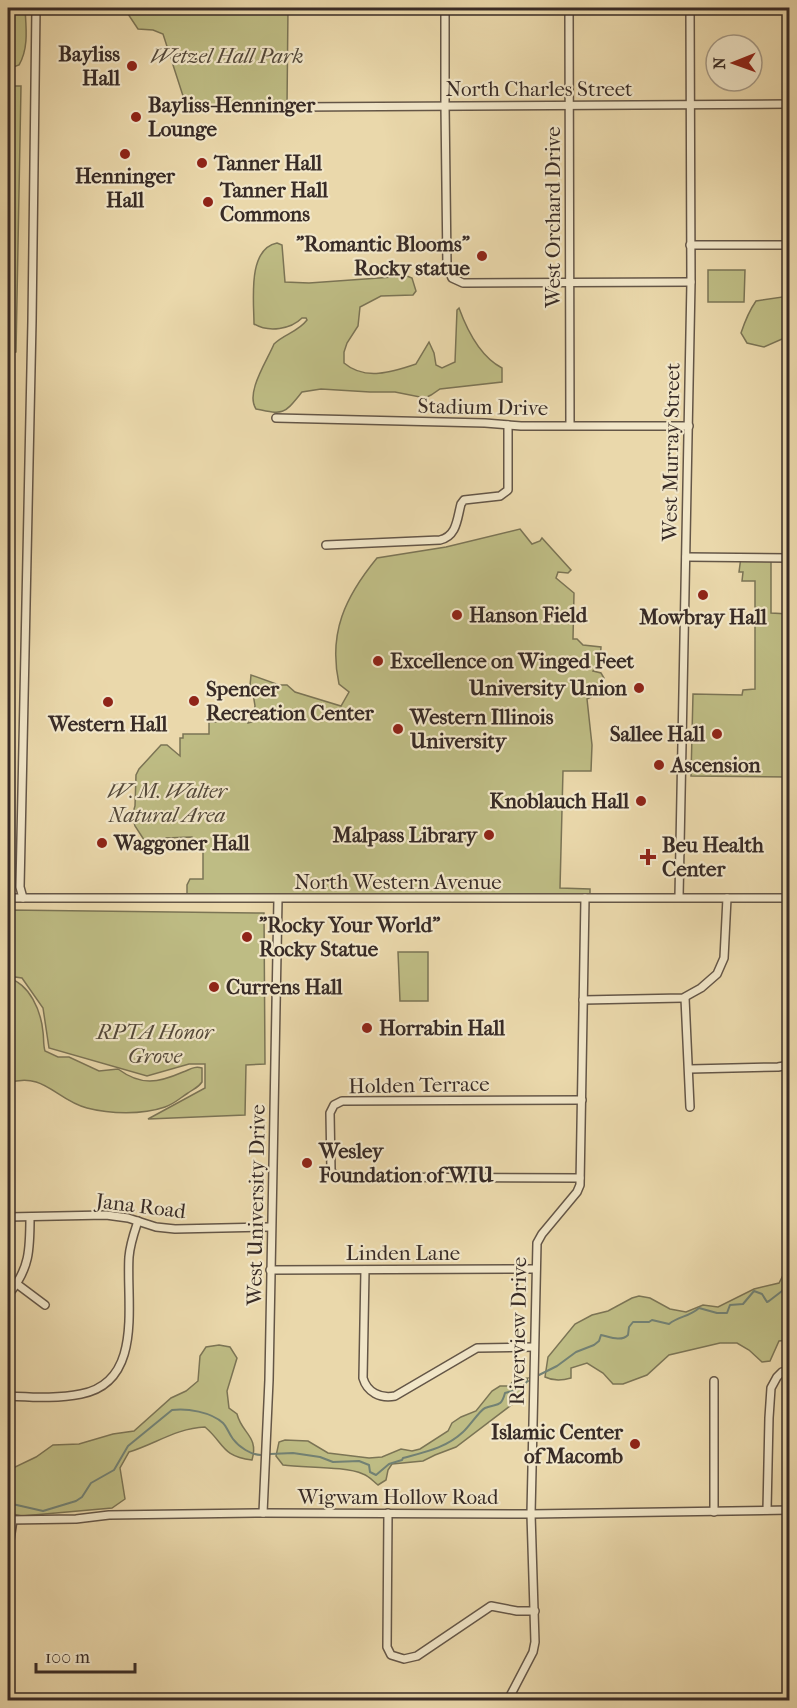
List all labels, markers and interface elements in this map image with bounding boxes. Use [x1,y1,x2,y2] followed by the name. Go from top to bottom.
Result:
[704,33,764,93] north arrow
[58,42,120,90] place label: Bayliss Hall
[151,44,303,68] park label: Wetzel Hall Park
[710,56,729,69] text: N
[125,59,139,73] marker: Bayliss Hall
[445,77,633,101] street label: North Charles Street
[148,93,316,141] place label: Bayliss-Henninger Lounge
[129,110,143,124] marker: Bayliss-Henninger Lounge
[541,126,565,309] street label: West Orchard Drive
[118,147,132,161] marker: Henninger Hall
[213,151,322,175] place label: Tanner Hall
[195,156,209,170] marker: Tanner Hall
[75,164,176,212] place label: Henninger Hall
[219,178,328,226] place label: Tanner Hall Commons
[201,195,215,209] marker: Tanner Hall Commons
[296,232,471,280] place label: "Romantic Blooms" Rocky statue
[475,249,489,263] marker: "Romantic Blooms" Rocky statue
[657,362,685,542] street label: West Murray Street
[417,394,549,420] street label: Stadium Drive
[696,588,710,602] marker: Mowbray Hall
[469,603,588,627] place label: Hanson Field
[638,605,767,629] place label: Mowbray Hall
[450,608,464,622] marker: Hanson Field
[390,649,635,673] place label: Excellence on Winged Feet
[371,654,385,668] marker: Excellence on Winged Feet
[468,676,628,700] place label: University Union
[206,677,375,725] place label: Spencer Recreation Center
[632,681,646,695] marker: University Union
[187,694,201,708] marker: Spencer Recreation Center
[101,695,115,709] marker: Western Hall
[409,705,554,753] place label: Western Illinois University
[48,712,168,736] place label: Western Hall
[391,722,405,736] marker: Western Illinois University
[610,722,705,746] place label: Sallee Hall
[710,727,724,741] marker: Sallee Hall
[669,753,762,777] place label: Ascension
[652,758,666,772] marker: Ascension
[107,779,228,827] park label: W. M. Walter Natural Area
[490,789,629,813] place label: Knoblauch Hall
[634,794,648,808] marker: Knoblauch Hall
[332,823,479,847] place label: Malpass Library
[482,828,496,842] marker: Malpass Library
[113,831,250,855] place label: Waggoner Hall
[662,833,764,881] place label: Beu Health Center
[95,836,109,850] marker: Waggoner Hall
[639,848,657,866] marker: Beu Health Center
[294,870,502,894] street label: North Western Avenue
[259,913,440,961] place label: "Rocky Your World" Rocky Statue
[240,930,254,944] marker: "Rocky Your World" Rocky Statue
[226,975,343,999] place label: Currens Hall
[207,980,221,994] marker: Currens Hall
[379,1016,505,1040] place label: Horrabin Hall
[95,1020,215,1068] park label: RPTA Honor Grove
[360,1021,374,1035] marker: Horrabin Hall
[348,1072,490,1098] street label: Holden Terrace
[242,1104,270,1307] street label: West University Drive
[318,1139,494,1187] place label: Wesley Foundation of WIU
[300,1156,314,1170] marker: Wesley Foundation of WIU
[93,1188,188,1223] street label: Jana Road
[346,1241,460,1265] street label: Linden Lane
[505,1256,531,1406] street label: Riverview Drive
[491,1420,624,1468] place label: Islamic Center of Macomb
[628,1437,642,1451] marker: Islamic Center of Macomb
[297,1485,499,1509] street label: Wigwam Hollow Road
[36,1636,135,1674] scale bar
[45,1647,90,1668] text: 100 m

